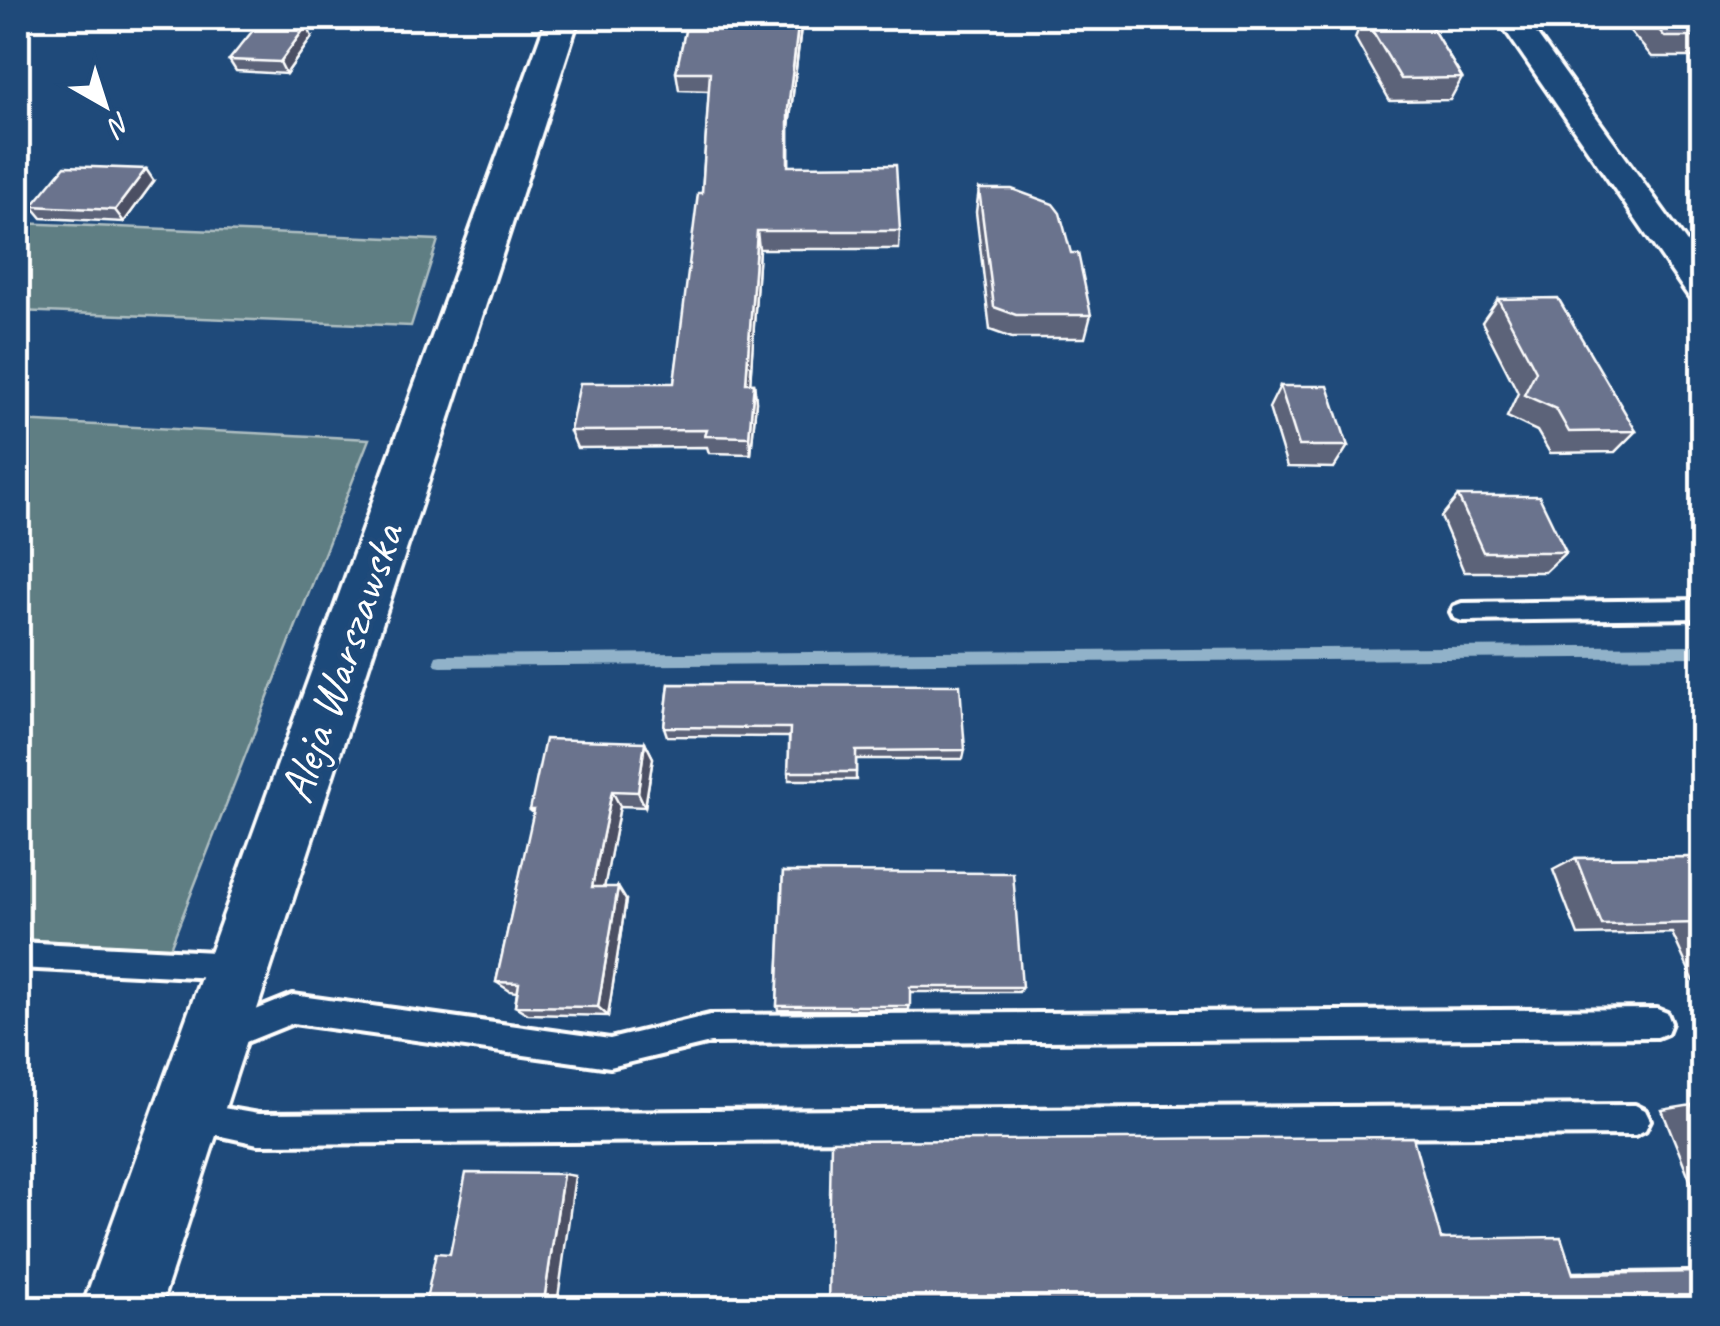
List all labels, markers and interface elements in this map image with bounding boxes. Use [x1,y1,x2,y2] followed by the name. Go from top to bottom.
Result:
[55,55,155,155] north arrow
[99,105,138,146] text: N
[265,513,418,810] street label: Aleja Warszawska

